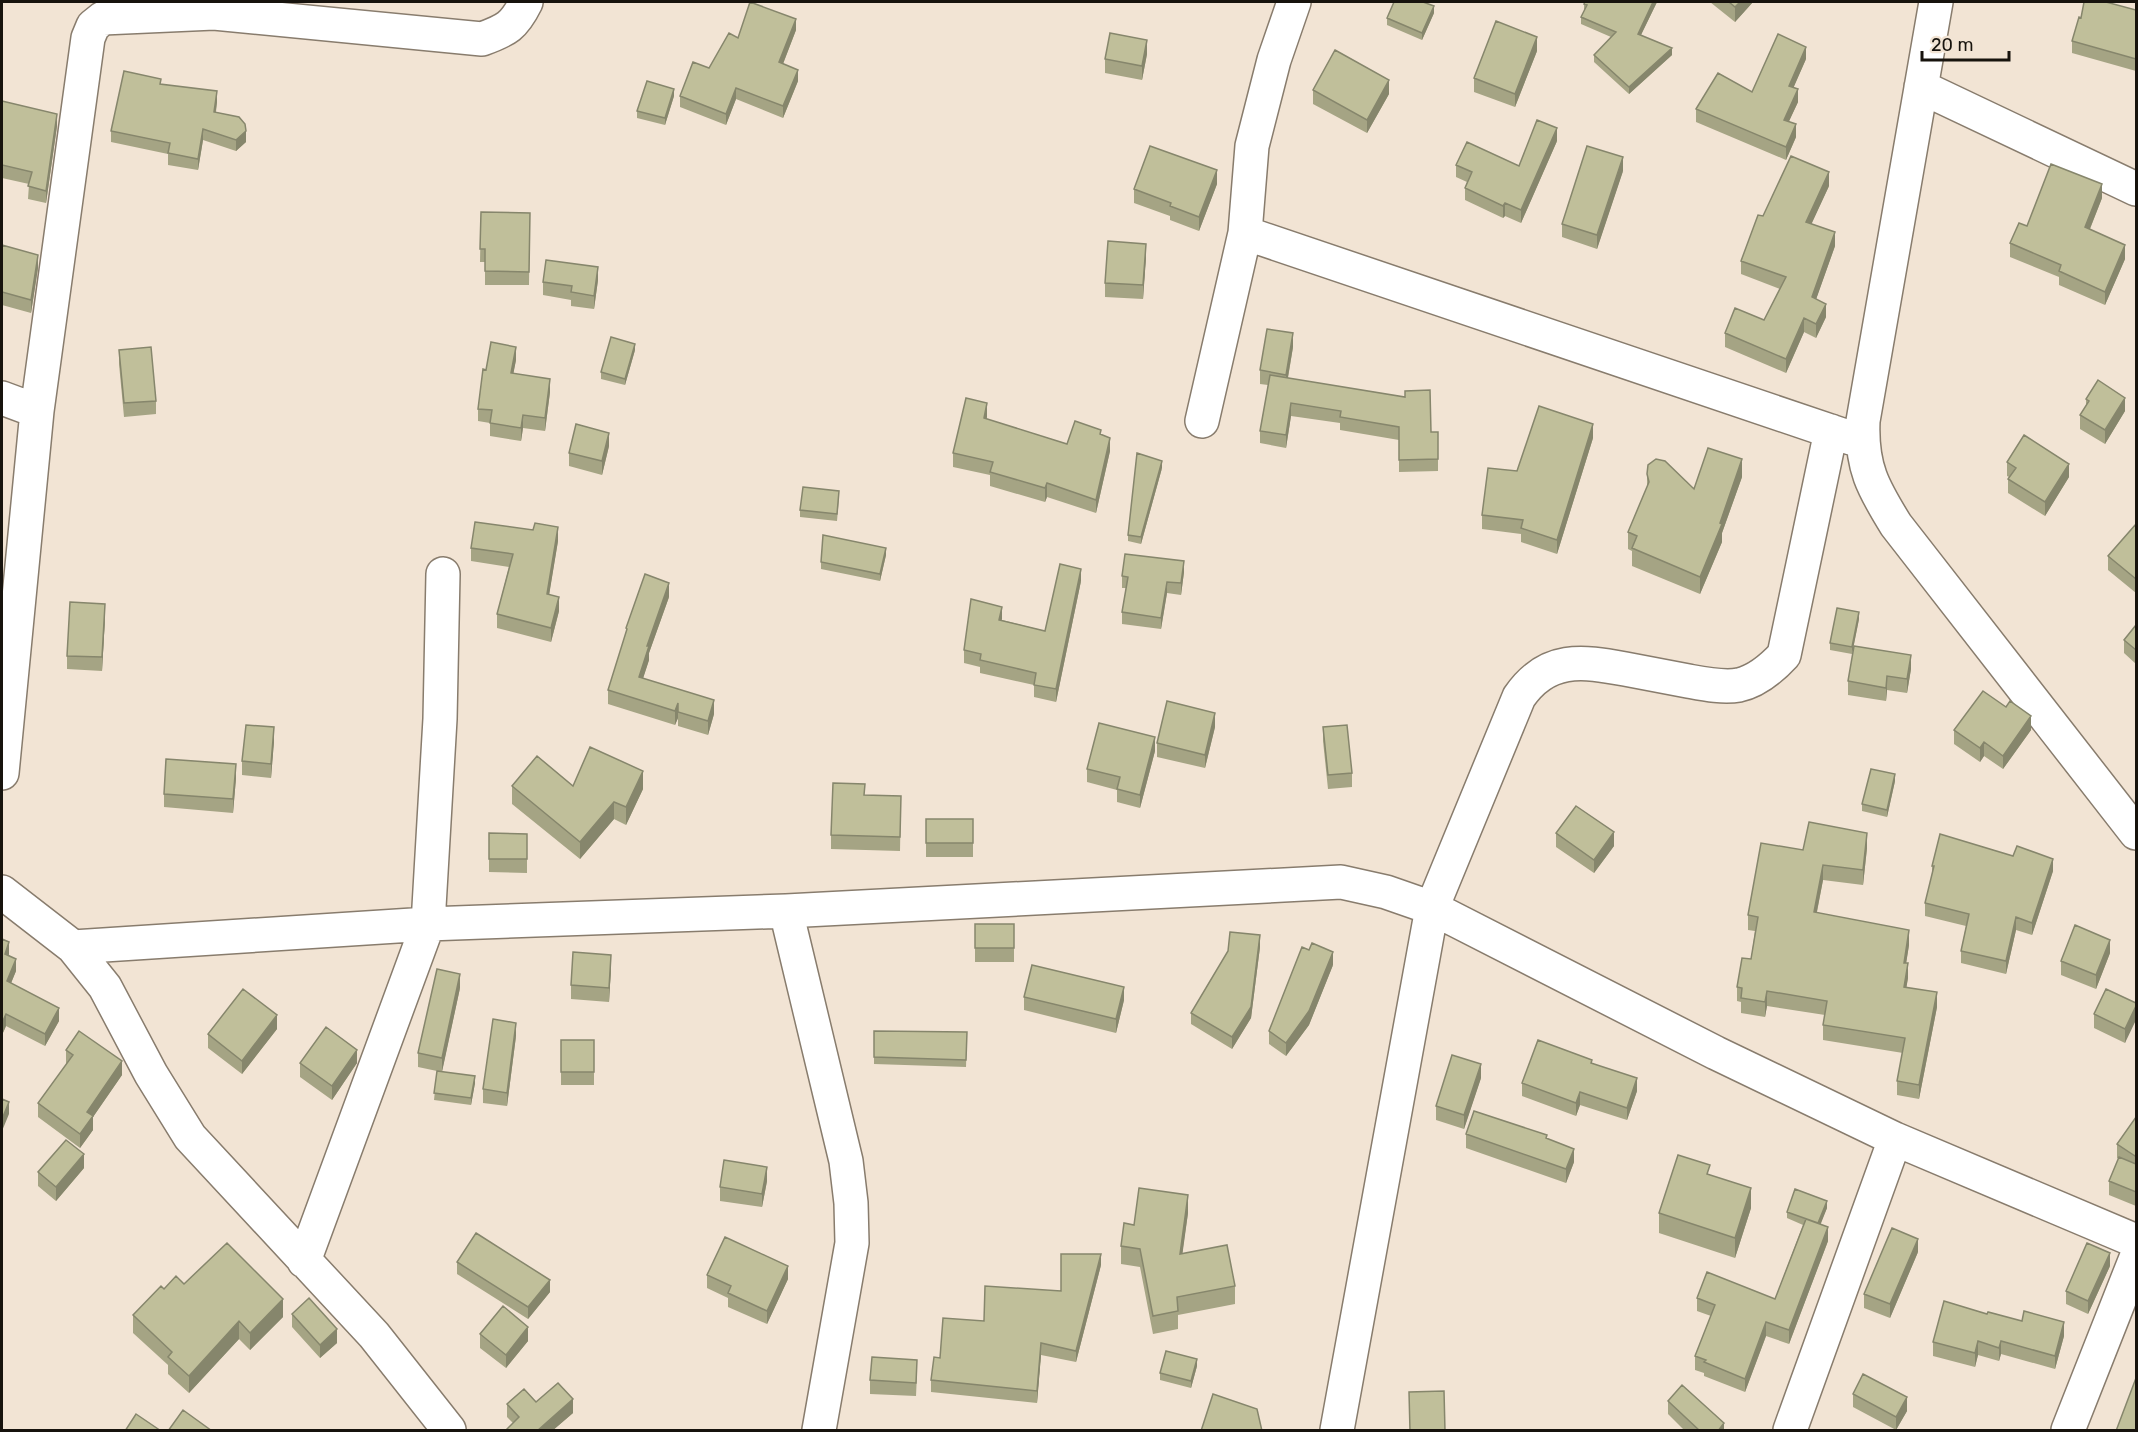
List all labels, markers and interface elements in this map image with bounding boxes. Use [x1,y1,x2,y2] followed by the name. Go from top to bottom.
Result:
[1922,24,2009,62] scale bar
[1931,34,1973,56] text: 20 m

